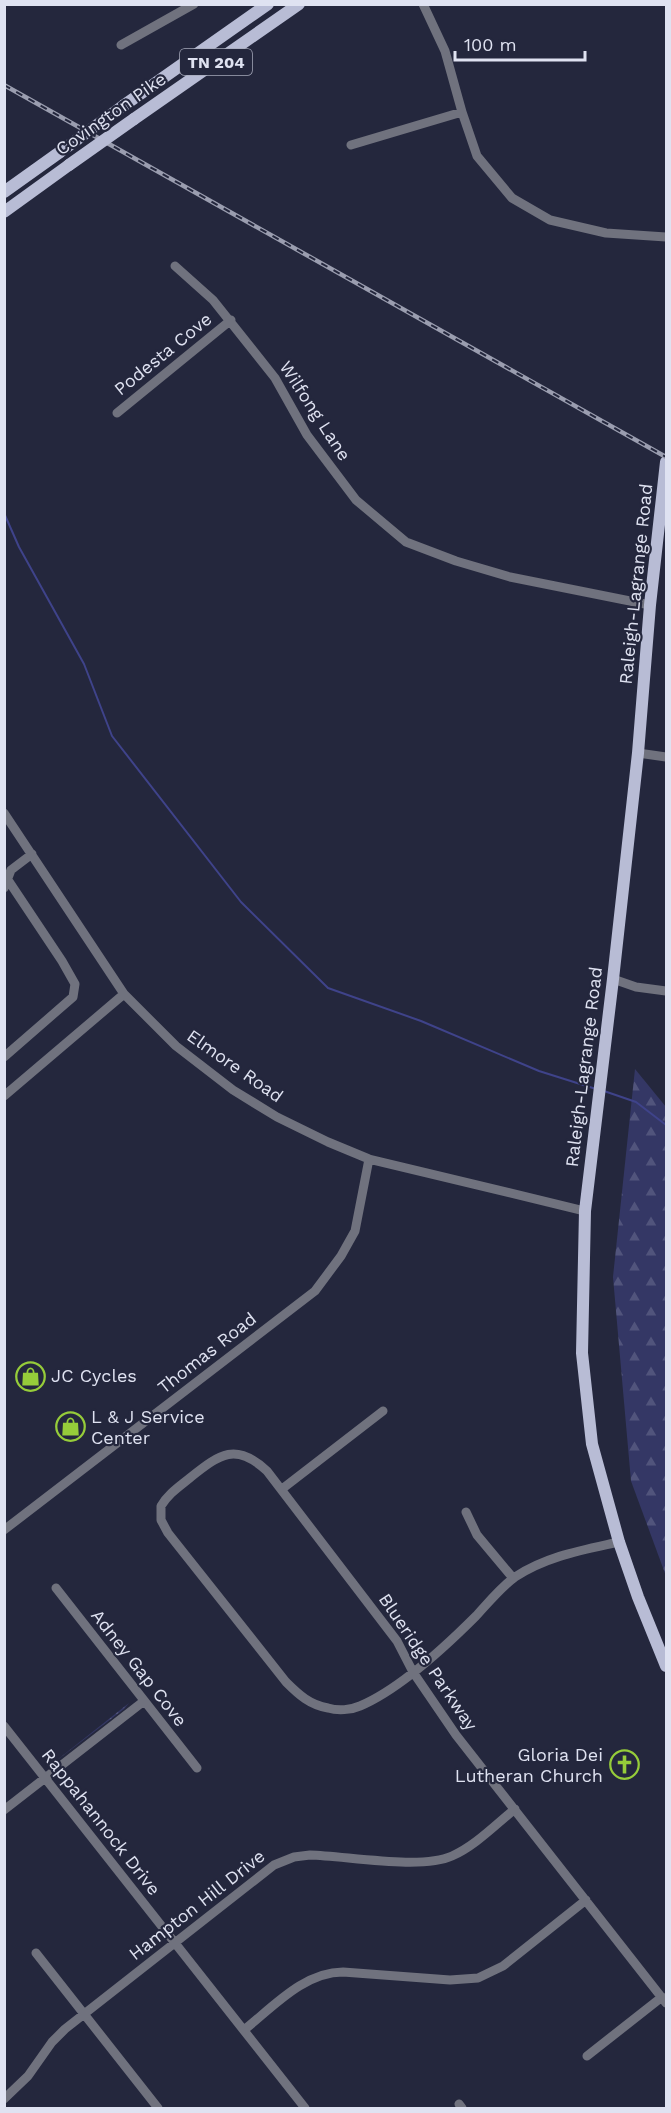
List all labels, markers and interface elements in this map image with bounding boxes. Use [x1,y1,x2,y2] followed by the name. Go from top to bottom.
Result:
[455,24,586,62] scale bar
[464,34,517,55] text: 100 m
[180,49,252,75] road number: TN 204
[52,68,170,159] street label: Covington Pike
[110,308,216,399] street label: Podesta Cove
[275,357,355,464] street label: Wilfong Lane
[615,483,656,685] street label: Raleigh-Lagrange Road
[561,966,606,1168] street label: Raleigh-Lagrange Road
[183,1025,287,1106] street label: Elmore Road
[153,1308,260,1398] street label: Thomas Road
[14,1360,46,1392] shop icon: JC Cycles
[51,1365,137,1386] place label: JC Cycles
[91,1406,205,1448] place label: L & J Service Center
[54,1411,86,1443] shop icon: L & J Service Center
[375,1589,482,1735] street label: Blueridge Parkway
[87,1605,192,1730] street label: Adney Gap Cove
[38,1744,165,1899] street label: Rappahannock Drive
[455,1744,603,1786] place label: Gloria Dei Lutheran Church
[608,1749,640,1781] church icon: Gloria Dei Lutheran Church
[125,1845,269,1964] street label: Hampton Hill Drive

